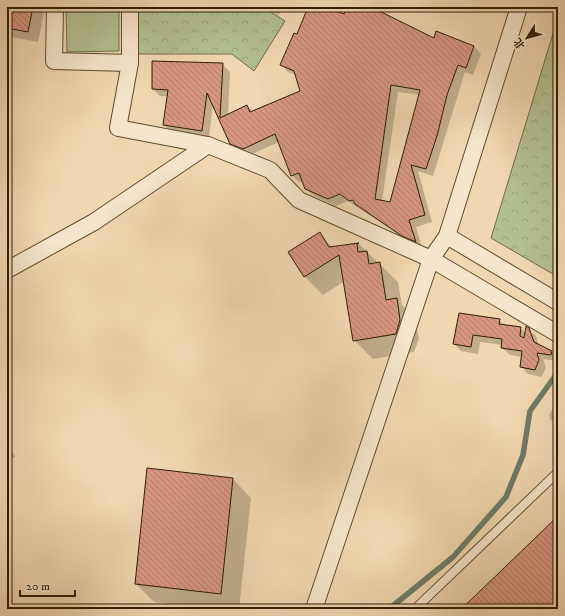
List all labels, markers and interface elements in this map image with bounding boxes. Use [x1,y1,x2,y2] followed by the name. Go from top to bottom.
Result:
[507,18,547,58] north arrow
[511,35,529,52] text: 北
[20,572,75,598] scale bar
[26,579,50,594] text: 20 m

